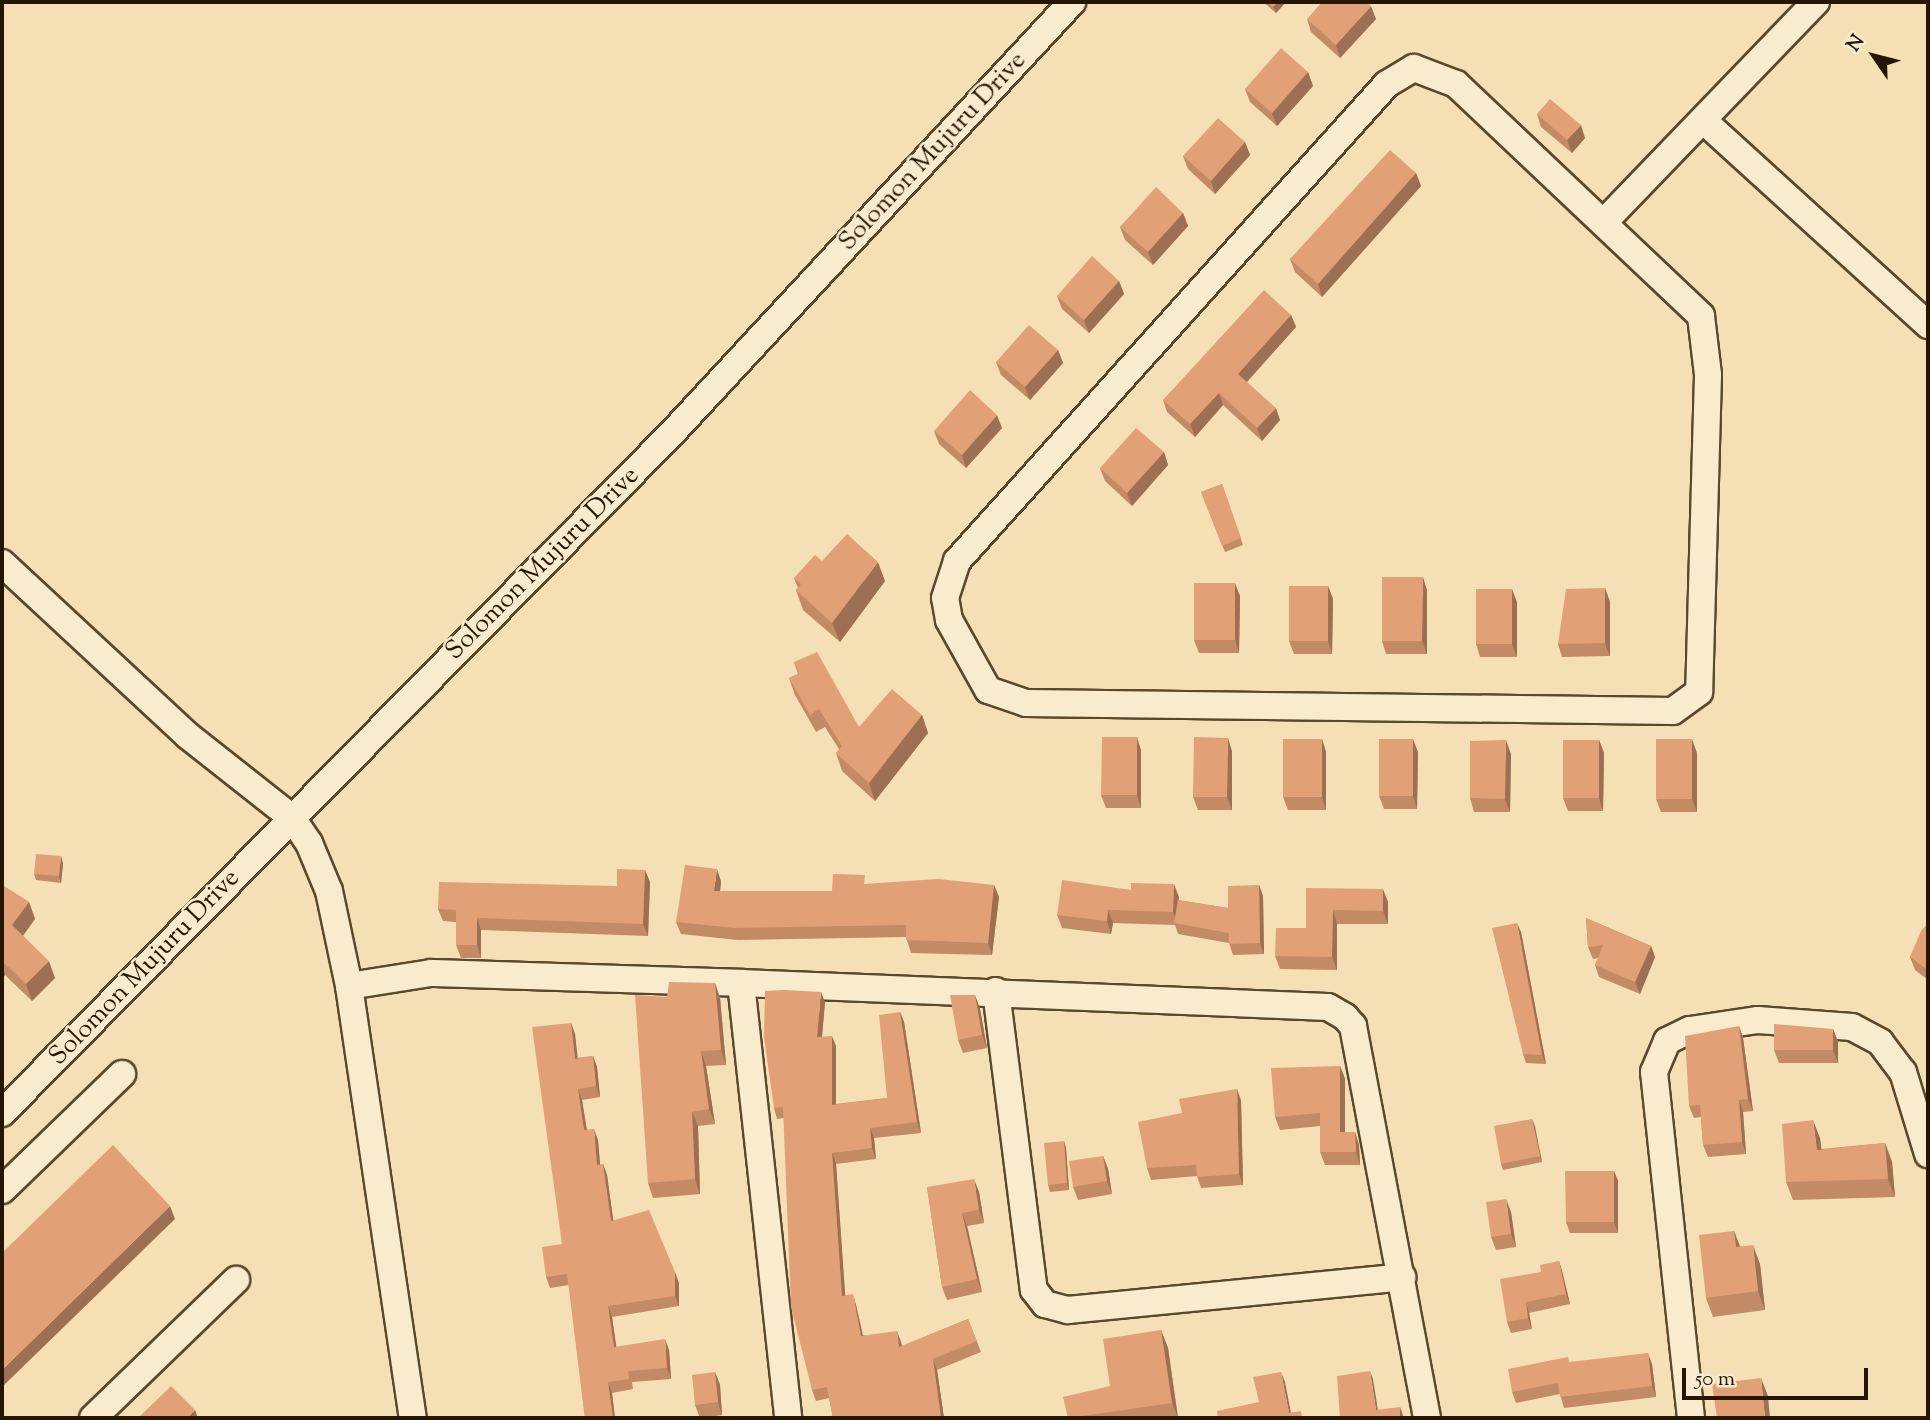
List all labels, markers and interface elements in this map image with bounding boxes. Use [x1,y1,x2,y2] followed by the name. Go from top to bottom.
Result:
[1839,21,1909,91] north arrow
[1841,30,1872,58] text: N
[833,46,1033,258] street label: Solomon Mujuru Drive
[440,461,646,667] street label: Solomon Mujuru Drive
[43,863,247,1073] street label: Solomon Mujuru Drive
[1685,1354,1870,1398] scale bar
[1695,1365,1735,1395] text: 50 m

